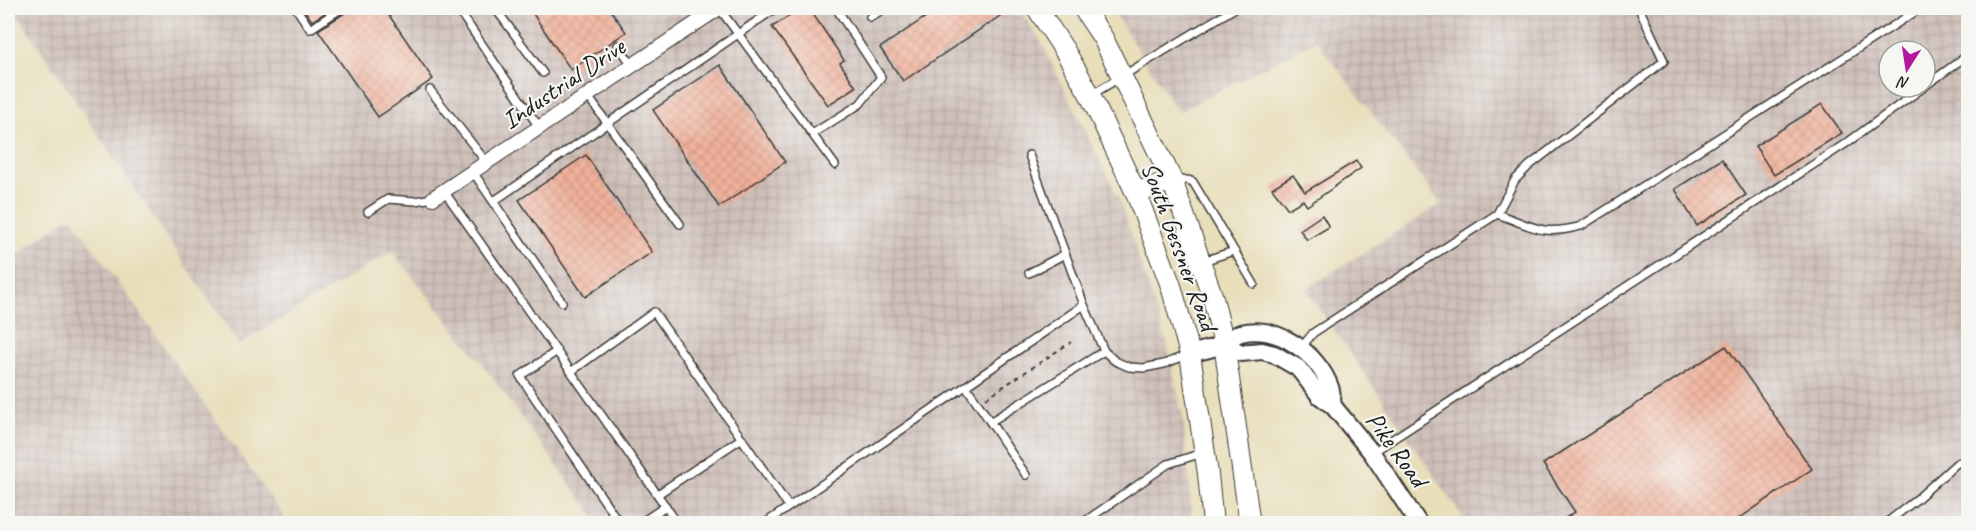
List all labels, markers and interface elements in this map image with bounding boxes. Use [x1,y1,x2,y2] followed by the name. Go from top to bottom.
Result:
[495,29,632,137] street label: Industrial Drive
[1877,39,1937,99] north arrow
[1894,71,1911,94] text: N
[1134,158,1227,338] street label: South Gessner Road
[1358,405,1437,496] street label: Pike Road

